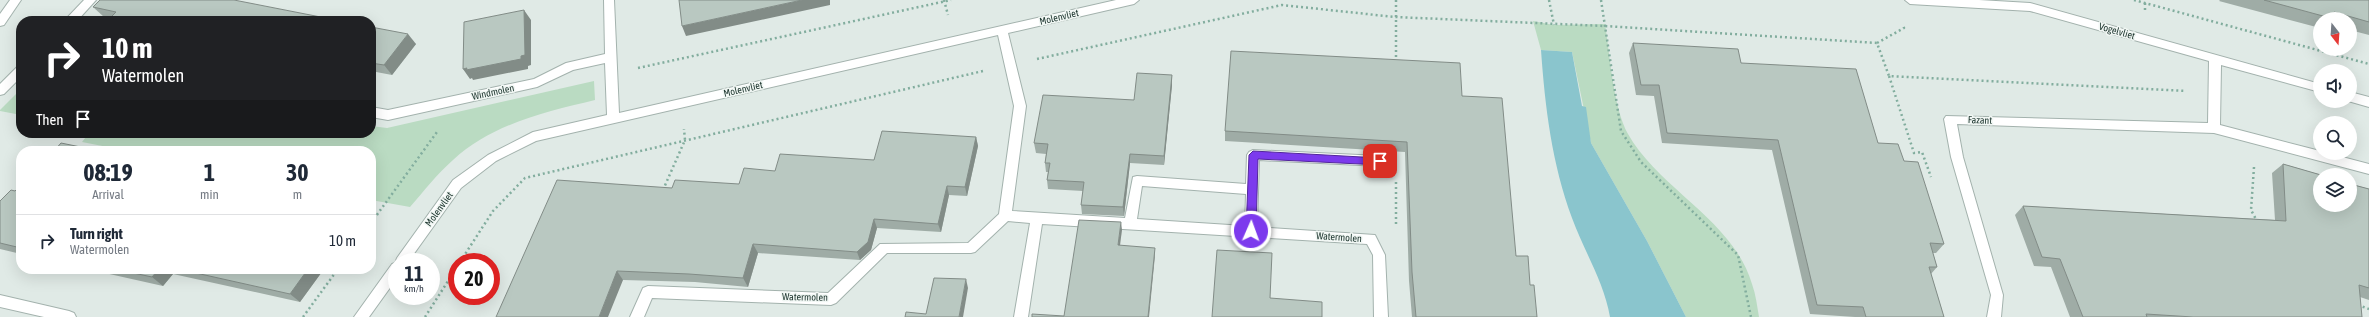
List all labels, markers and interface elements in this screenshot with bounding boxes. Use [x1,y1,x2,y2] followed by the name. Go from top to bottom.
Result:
[1038,7,1080,27] street label: Molenvliet
[2313,12,2357,56] north arrow
[2313,12,2357,212] map controls
[2098,21,2136,41] street label: Vogelvliet
[36,32,88,84] icon: right
[102,32,152,64] text: 10 m
[2313,64,2357,108] button: sound
[102,65,184,86] text: Watermolen
[722,79,764,99] street label: Molenvliet
[471,82,515,102] street label: Windmolen
[72,108,94,130] icon: arrive
[36,111,64,128] text: Then
[1968,114,1993,126] street label: Fazant
[2313,116,2357,160] button: search
[1363,144,1397,178] pin
[1369,150,1391,172] icon: arrive
[83,159,133,186] text: 08:19
[204,159,215,186] text: 1
[286,159,309,186] text: 30
[2313,168,2357,212] button: layers
[92,187,124,202] text: Arrival
[200,187,219,202] text: min
[293,187,302,202] text: m
[423,190,455,228] street label: Molenvliet
[1230,210,1272,252] position arrow
[70,225,123,242] text: Turn right
[36,230,58,252] icon: right
[1316,230,1362,244] street label: Watermolen
[329,232,356,249] text: 10 m
[70,242,129,257] text: Watermolen
[448,253,500,305] speed limit sign: 20
[405,262,423,285] text: 11
[404,283,424,294] text: km/h
[782,291,828,303] street label: Watermolen

